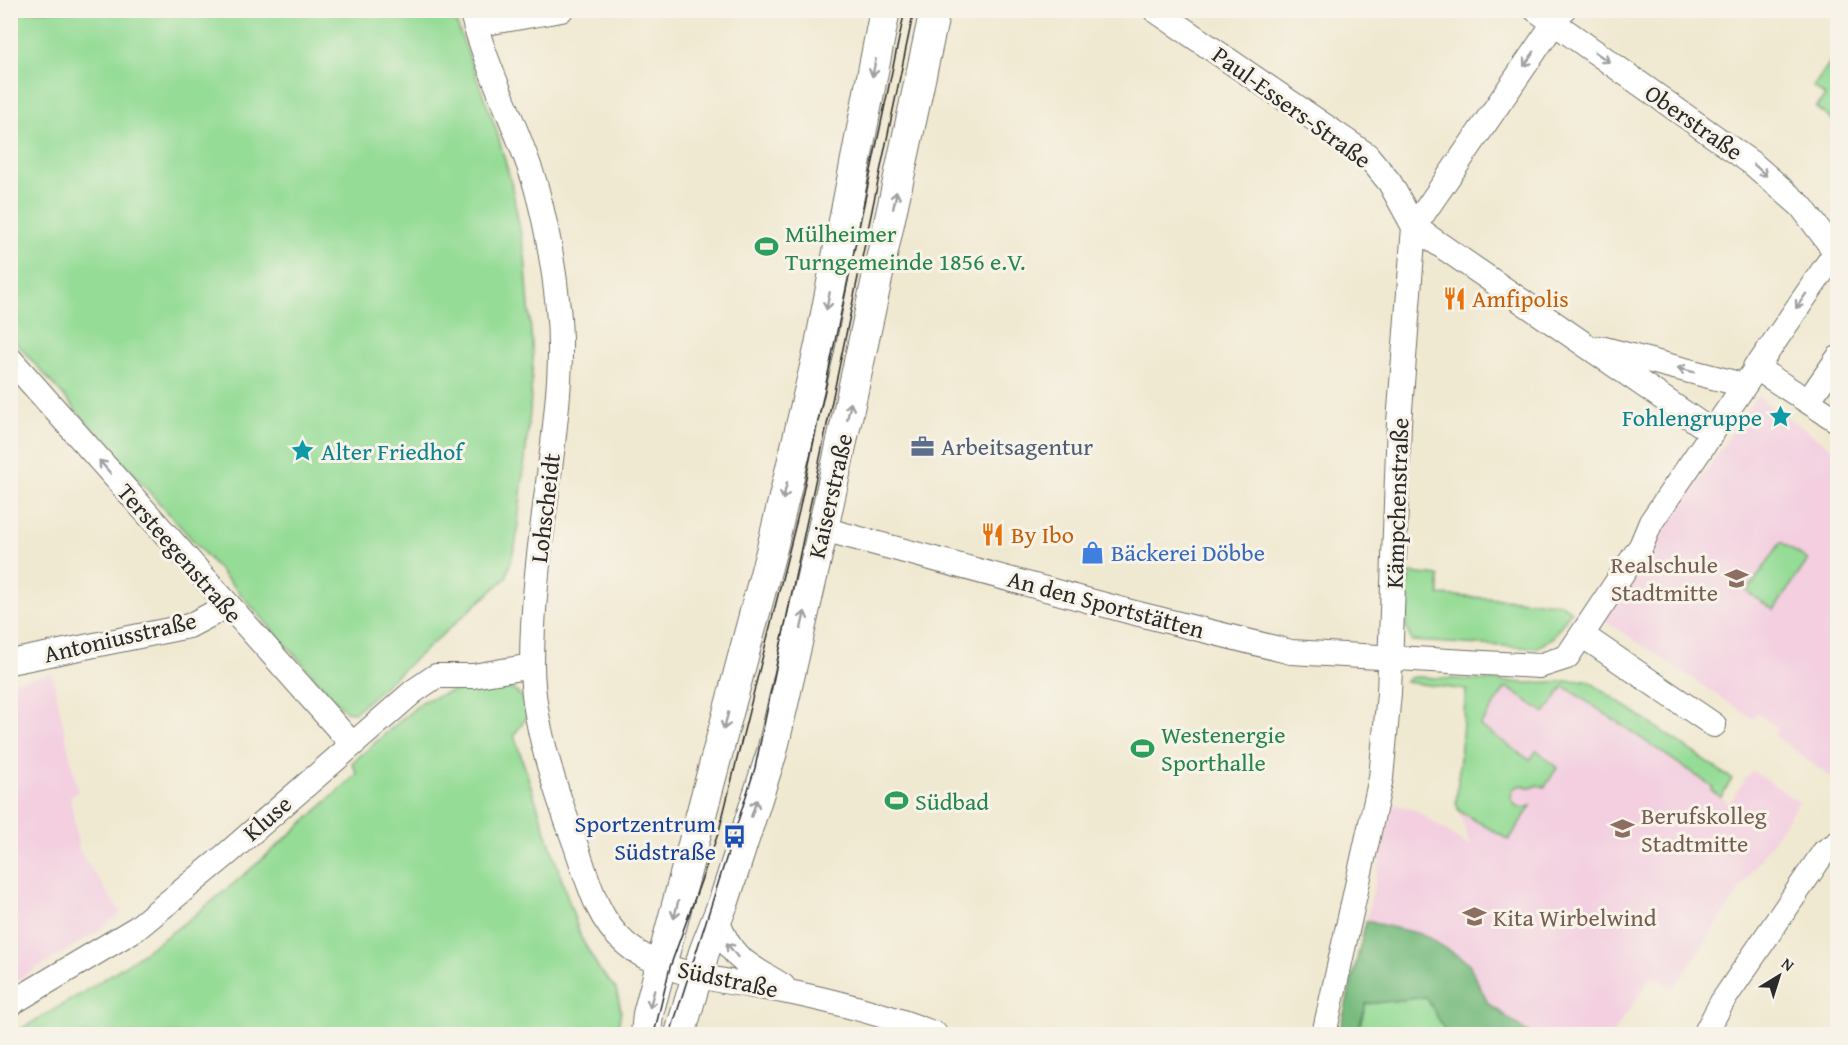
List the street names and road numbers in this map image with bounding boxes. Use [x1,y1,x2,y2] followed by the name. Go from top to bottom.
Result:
[1205,37,1379,177] street label: Paul-Essers-Straße
[1638,75,1750,169] street label: Oberstraße
[1377,417,1417,589] street label: Kämpchenstraße
[799,430,861,562] street label: Kaiserstraße
[521,451,569,565] street label: Lohscheidt
[109,475,251,631] street label: Tersteegenstraße
[1004,561,1209,647] street label: An den Sportstätten
[40,602,200,672] street label: Antoniusstraße
[235,787,299,849] street label: Kluse
[675,951,781,1007] street label: Südstraße

